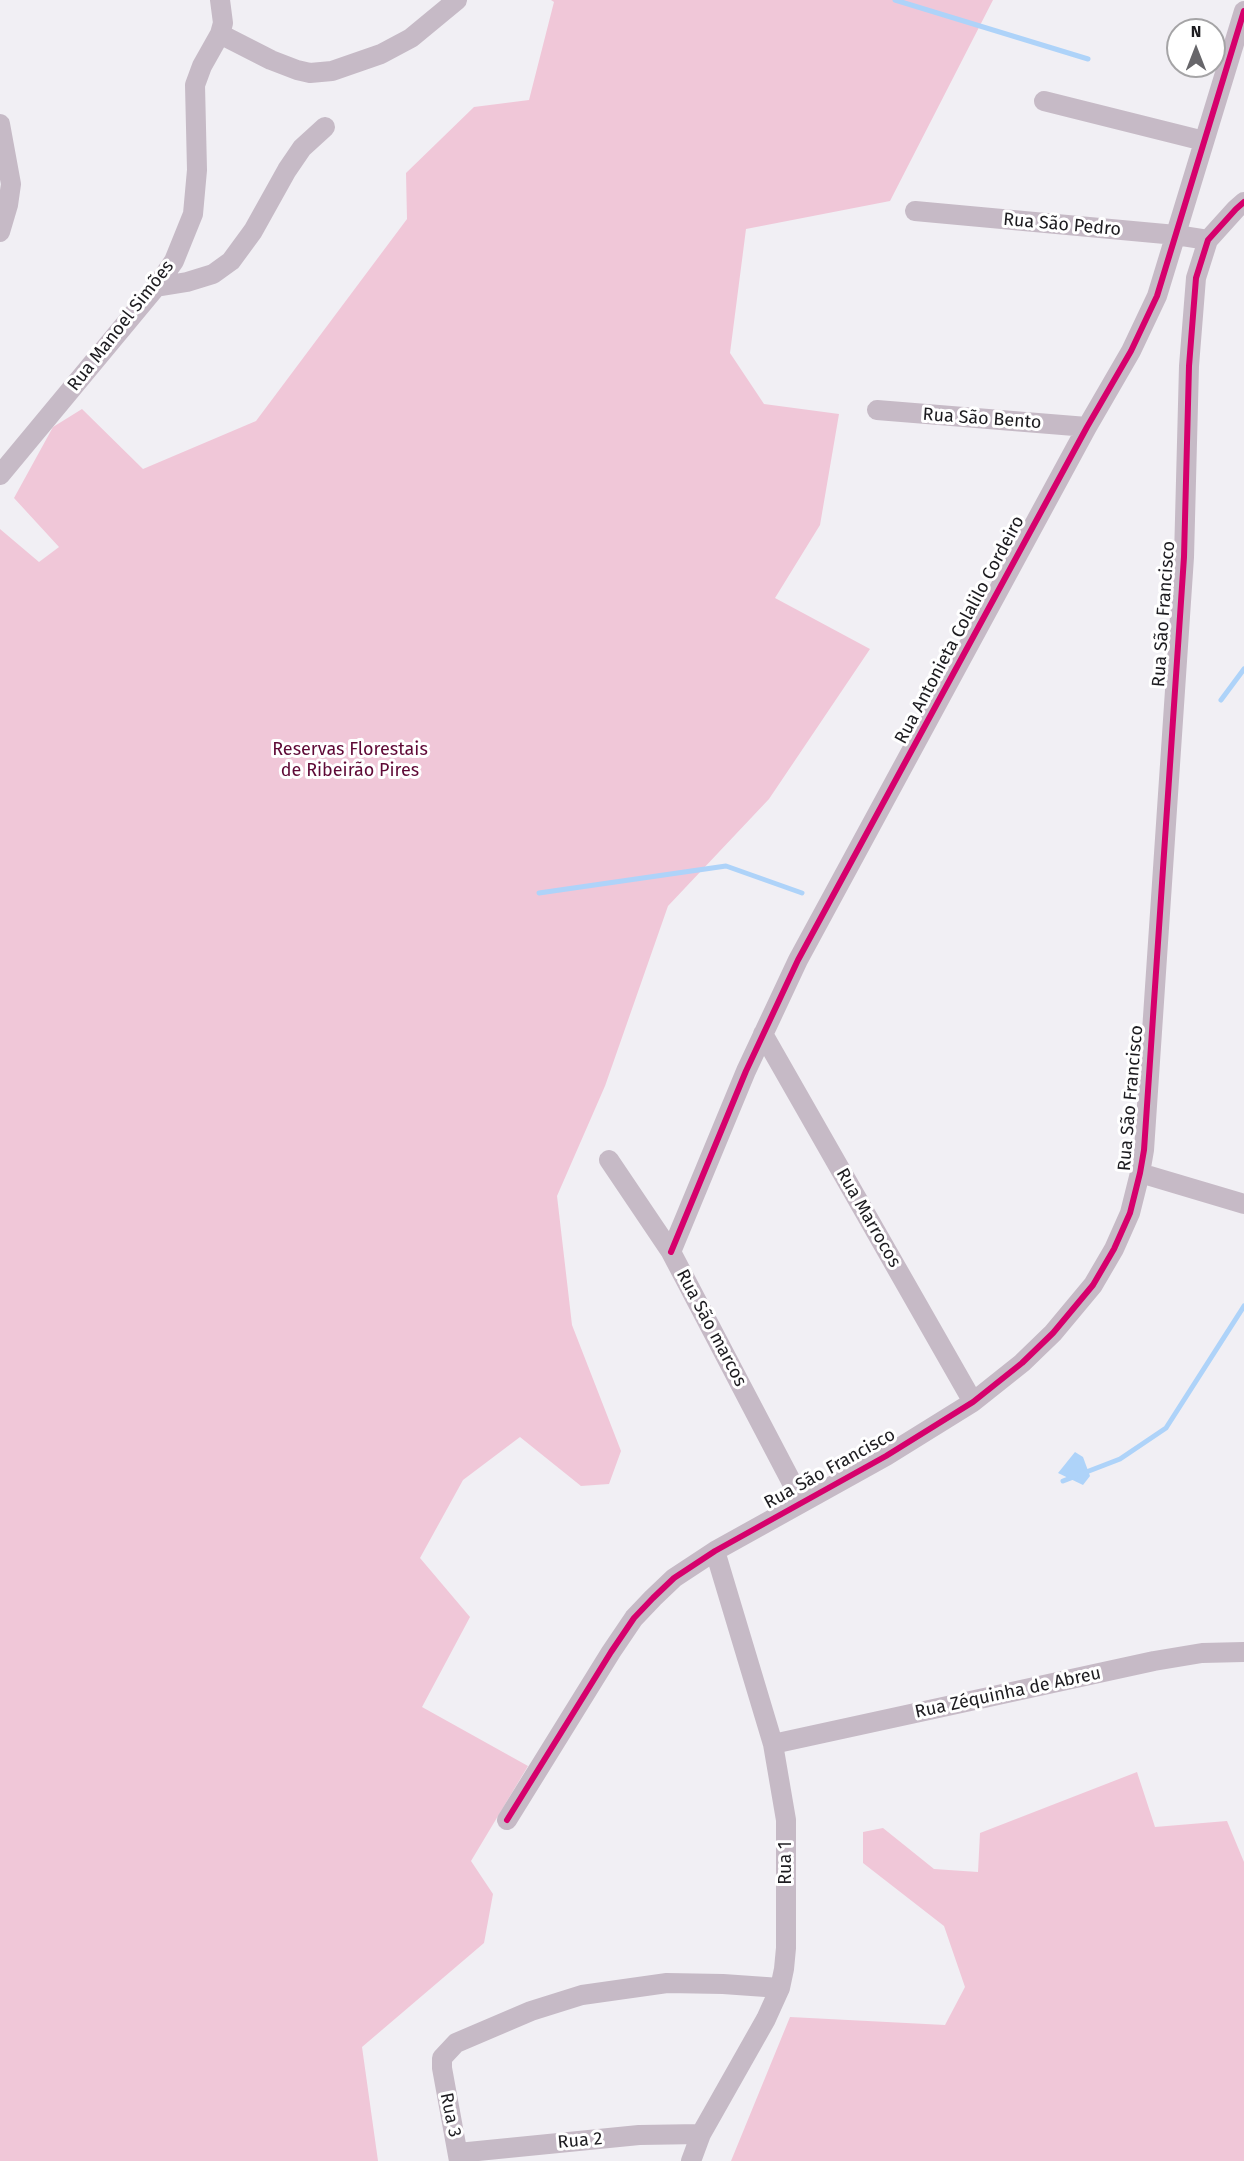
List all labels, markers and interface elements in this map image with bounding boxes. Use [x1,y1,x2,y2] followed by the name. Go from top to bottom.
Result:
[1166,18,1226,78] north arrow
[1191,22,1201,41] text: N
[1002,209,1122,241] street label: Rua São Pedro
[63,256,179,396] street label: Rua Manoel Simões
[922,404,1042,434] street label: Rua São Bento
[891,512,1029,748] street label: Rua Antonieta Colalilo Cordeiro
[1148,540,1180,688] street label: Rua São Francisco
[272,739,428,782] park label: Reservas Florestais de Ribeirão Pires
[1114,1024,1148,1172] street label: Rua São Francisco
[831,1165,905,1271] street label: Rua Marrocos
[671,1266,751,1390] street label: Rua São marcos
[761,1424,899,1514] street label: Rua São Francisco
[913,1663,1103,1723] street label: Rua Zéquinha de Abreu
[775,1841,797,1885] street label: Rua 1
[435,2091,465,2139] street label: Rua 3
[557,2128,603,2154] street label: Rua 2

